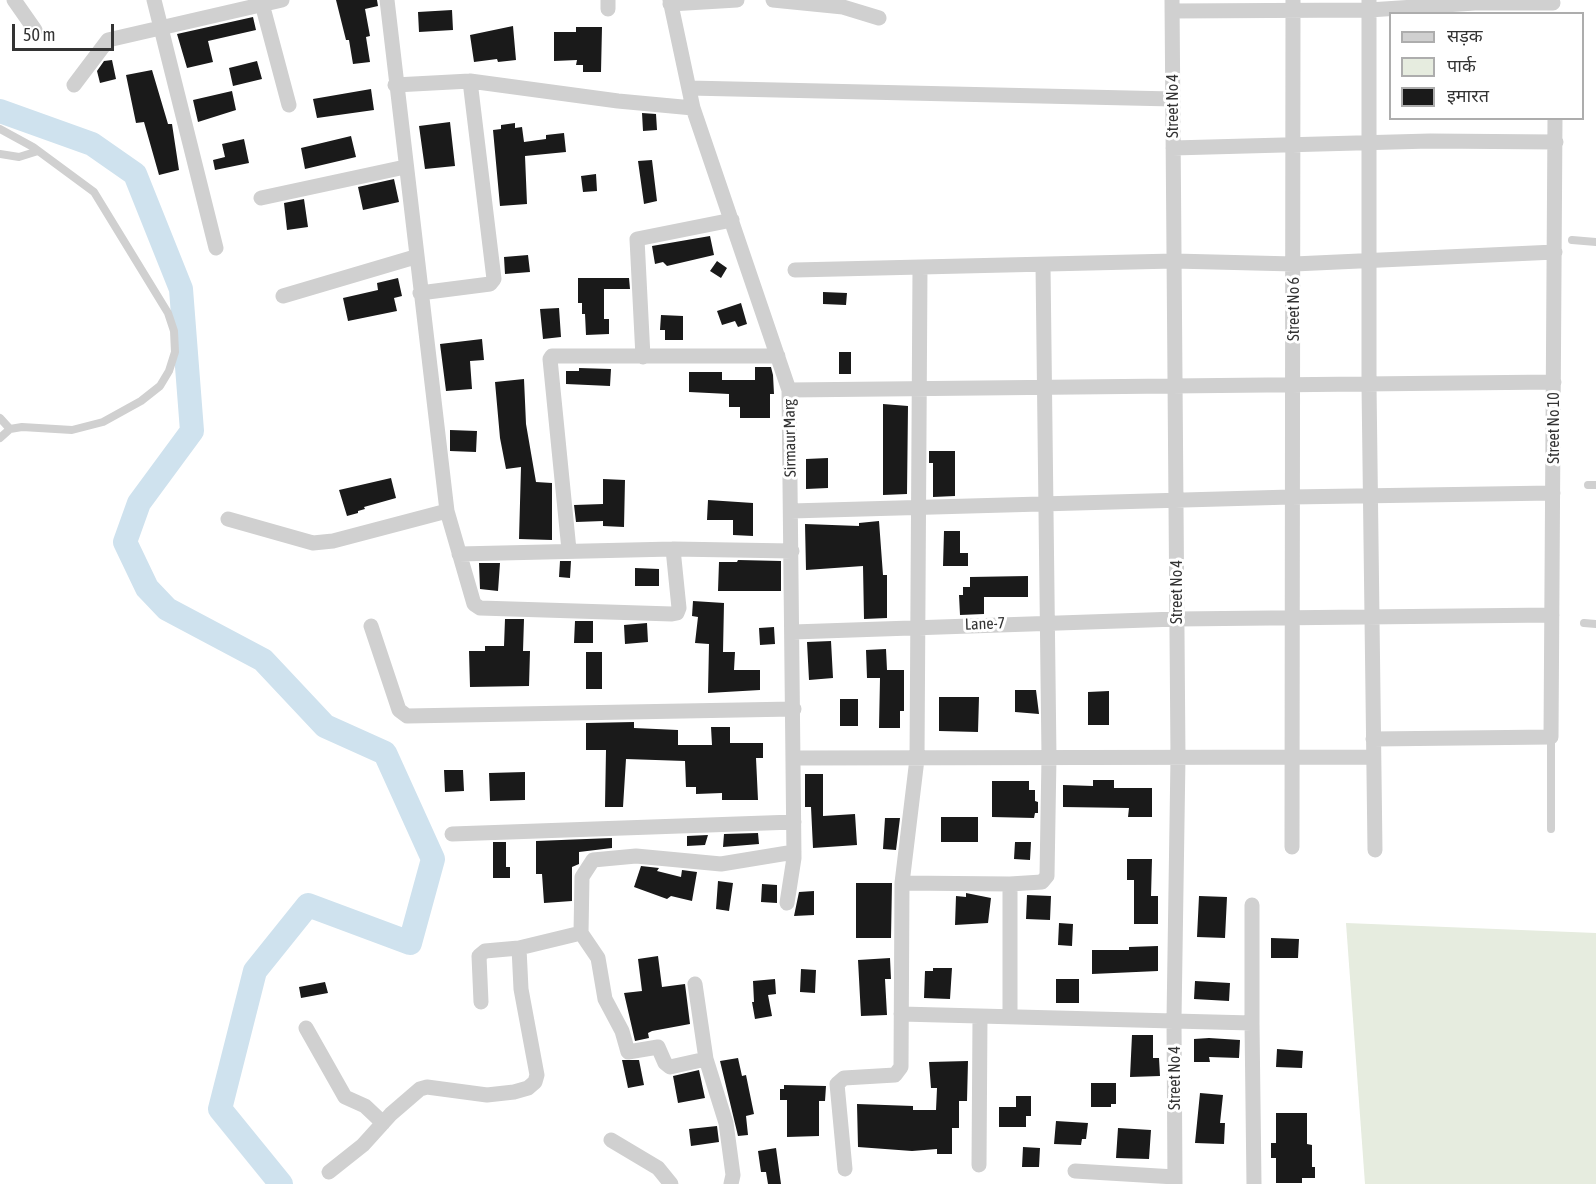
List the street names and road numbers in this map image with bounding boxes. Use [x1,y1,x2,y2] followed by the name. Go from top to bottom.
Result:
[1163,74,1183,138] street label: Street No 4
[1284,277,1304,341] street label: Street No 6
[1544,392,1564,464] street label: Street No 10
[780,399,800,477] street label: Sirmaur Marg
[1167,560,1187,624] street label: Street No 4
[965,614,1005,634] street label: Lane-7
[1165,1046,1185,1110] street label: Street No 4

